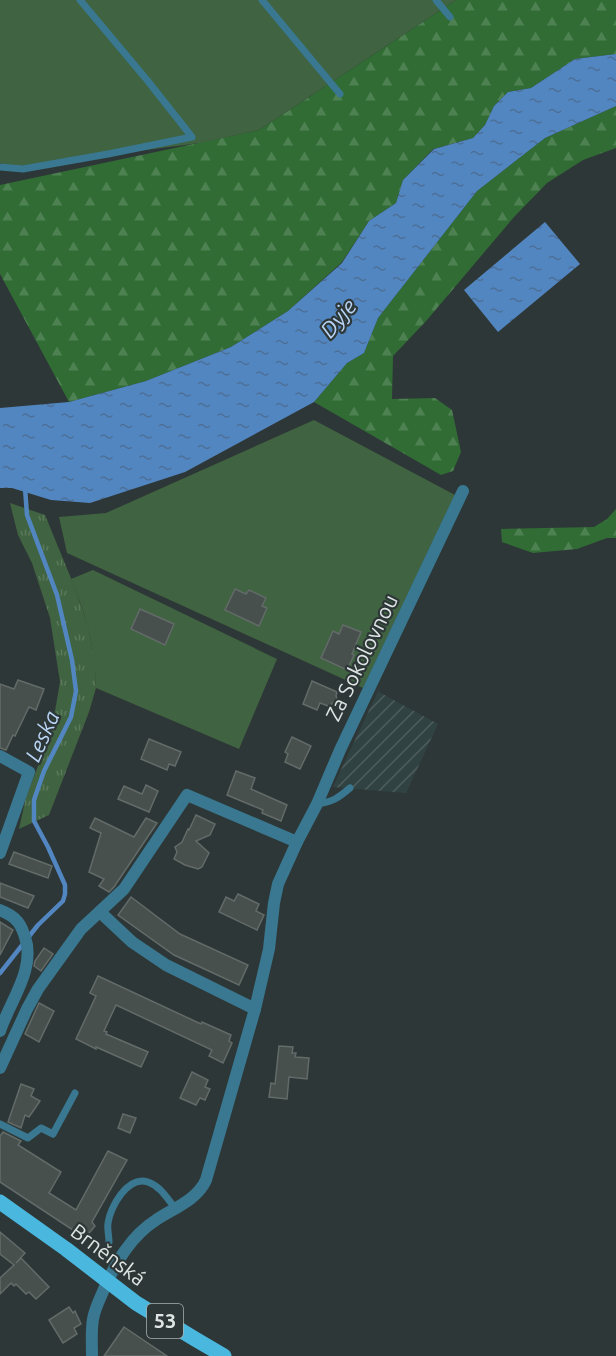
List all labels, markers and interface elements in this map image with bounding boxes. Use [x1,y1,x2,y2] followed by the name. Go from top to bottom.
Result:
[314,293,361,342] water label: Dyje
[320,590,402,725] street label: Za Sokolovnou
[19,706,64,765] water label: Leska
[66,1218,151,1290] street label: Brněnská
[147,1304,183,1338] road number: 53

